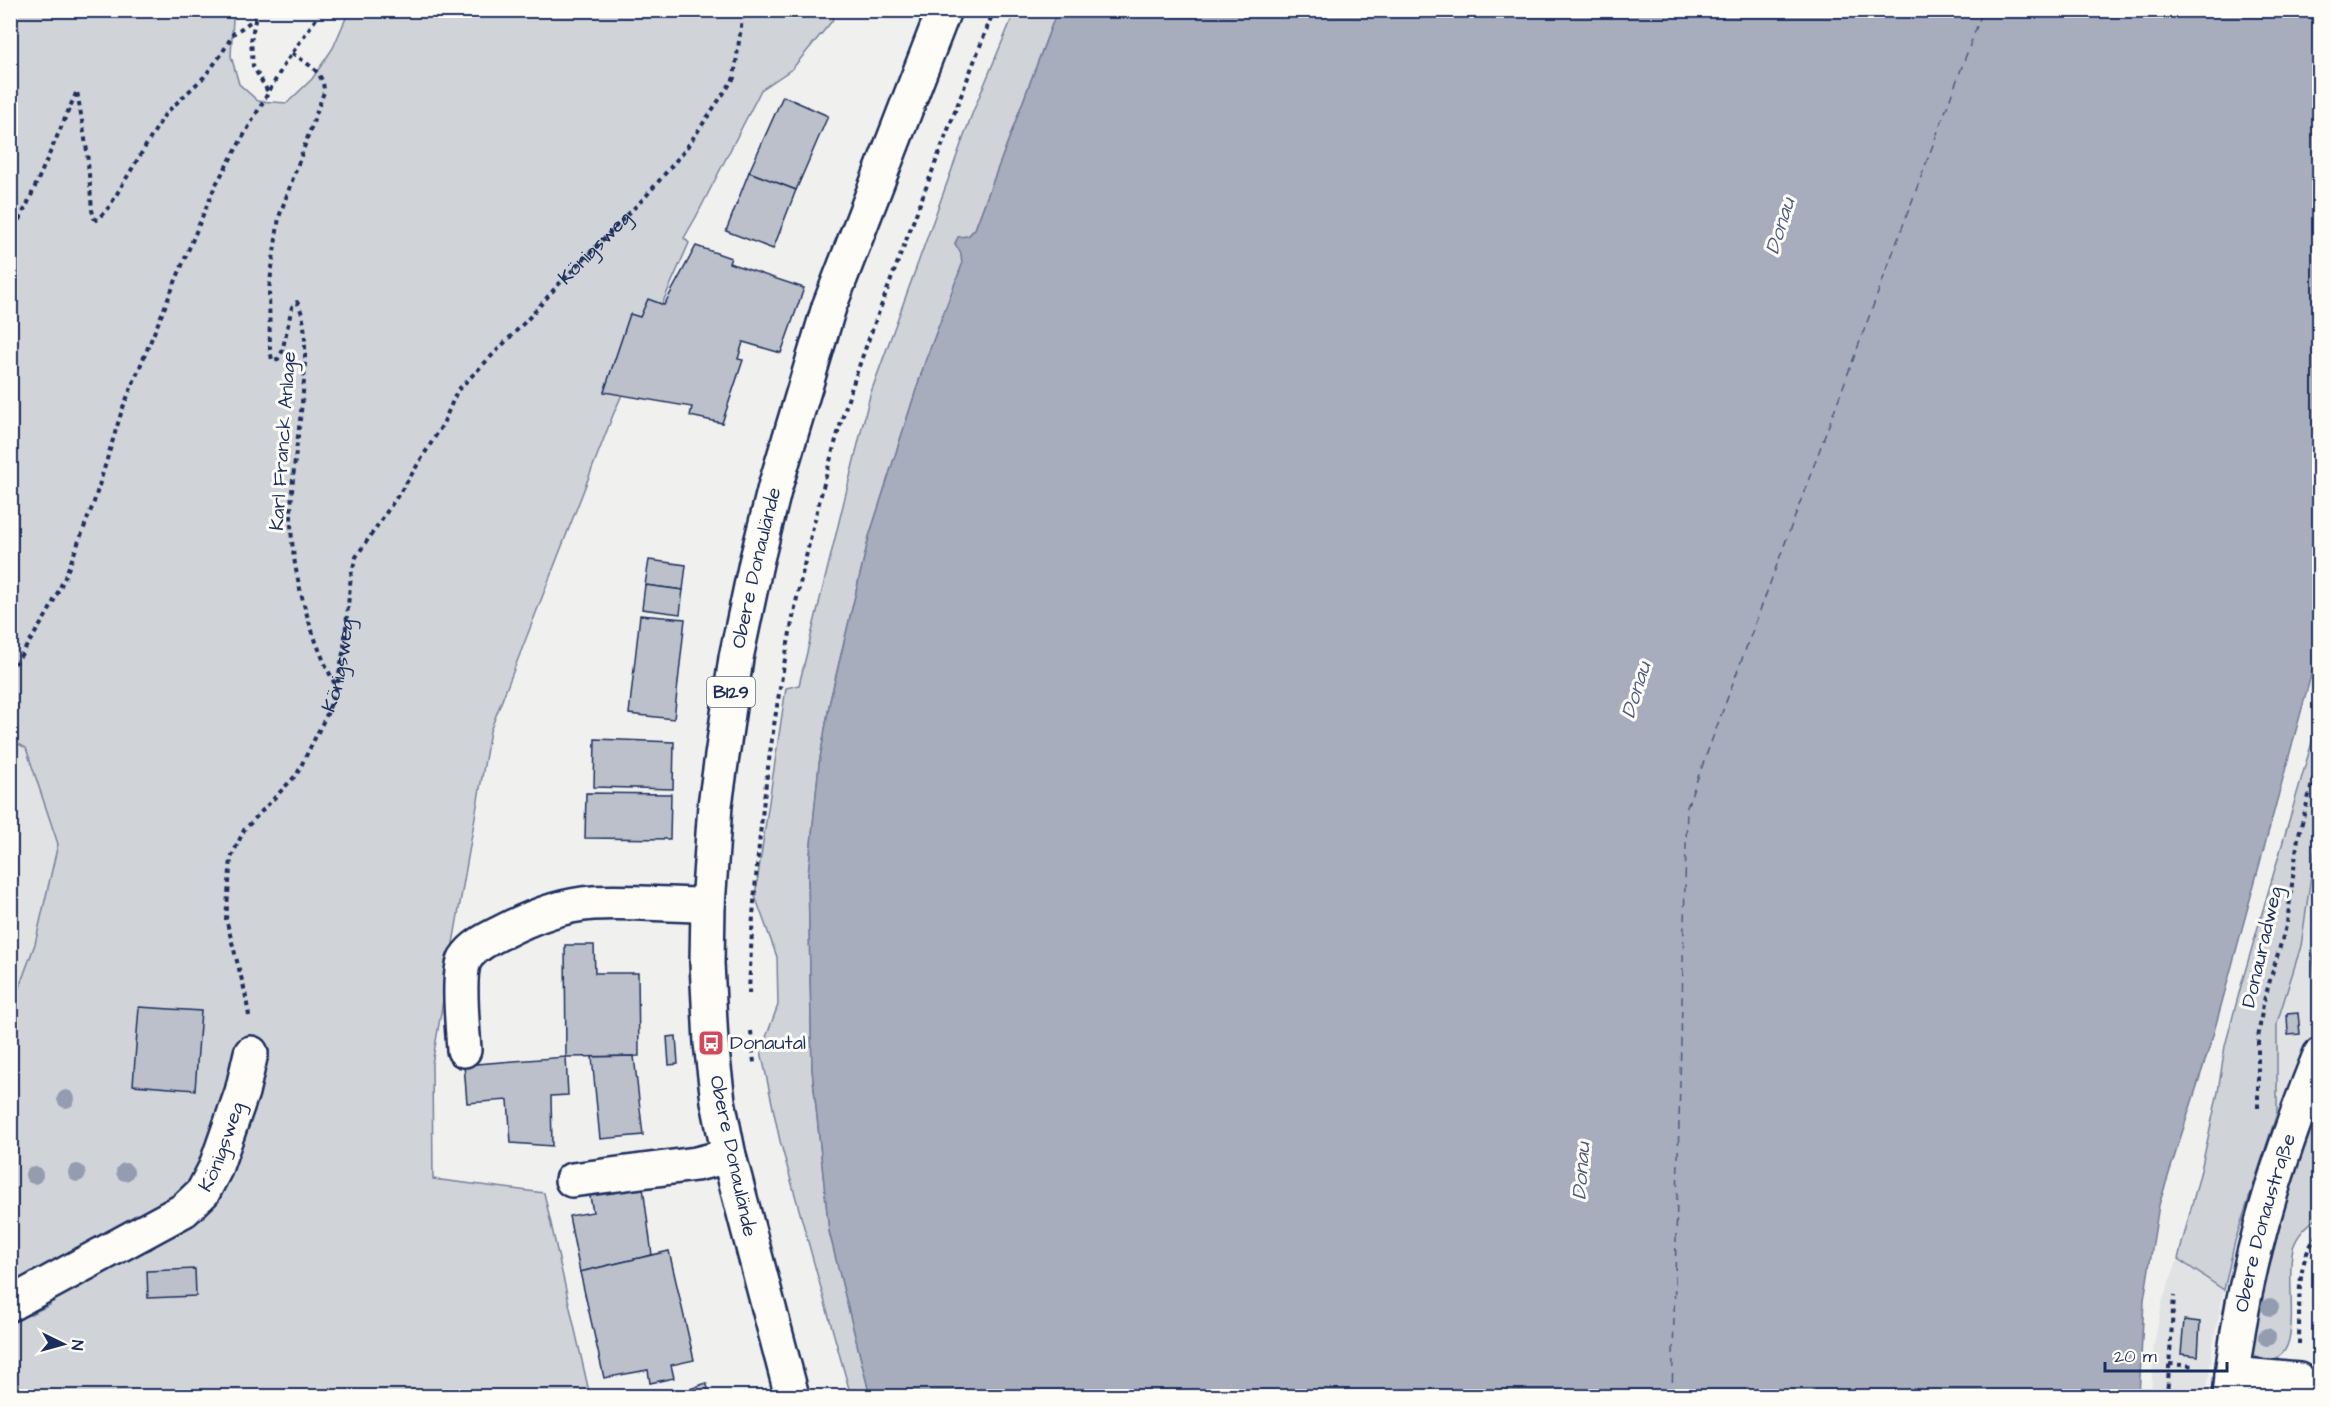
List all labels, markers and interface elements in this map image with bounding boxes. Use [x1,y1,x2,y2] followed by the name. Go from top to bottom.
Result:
[1758,193,1803,258] water label: Donau
[552,205,639,291] street label: Königsweg
[263,350,304,532] street label: Karl Franck Anlage
[724,484,788,651] street label: Obere Donaulände
[315,618,362,716] street label: Königsweg
[1614,657,1659,722] water label: Donau
[707,677,755,707] road number: B129
[2234,884,2290,1010] street label: Donauradweg
[696,1028,726,1058] bus stop icon: Donautal
[730,1029,806,1057] place label: Donautal
[702,1073,764,1239] street label: Obere Donaulände
[192,1098,252,1197] street label: Königsweg
[2228,1130,2303,1315] street label: Obere Donaustraße
[1565,1140,1598,1201] water label: Donau
[33,1314,93,1374] north arrow
[2105,1335,2226,1373] scale bar
[66,1339,88,1351] text: N
[2114,1344,2157,1369] text: 20 m

